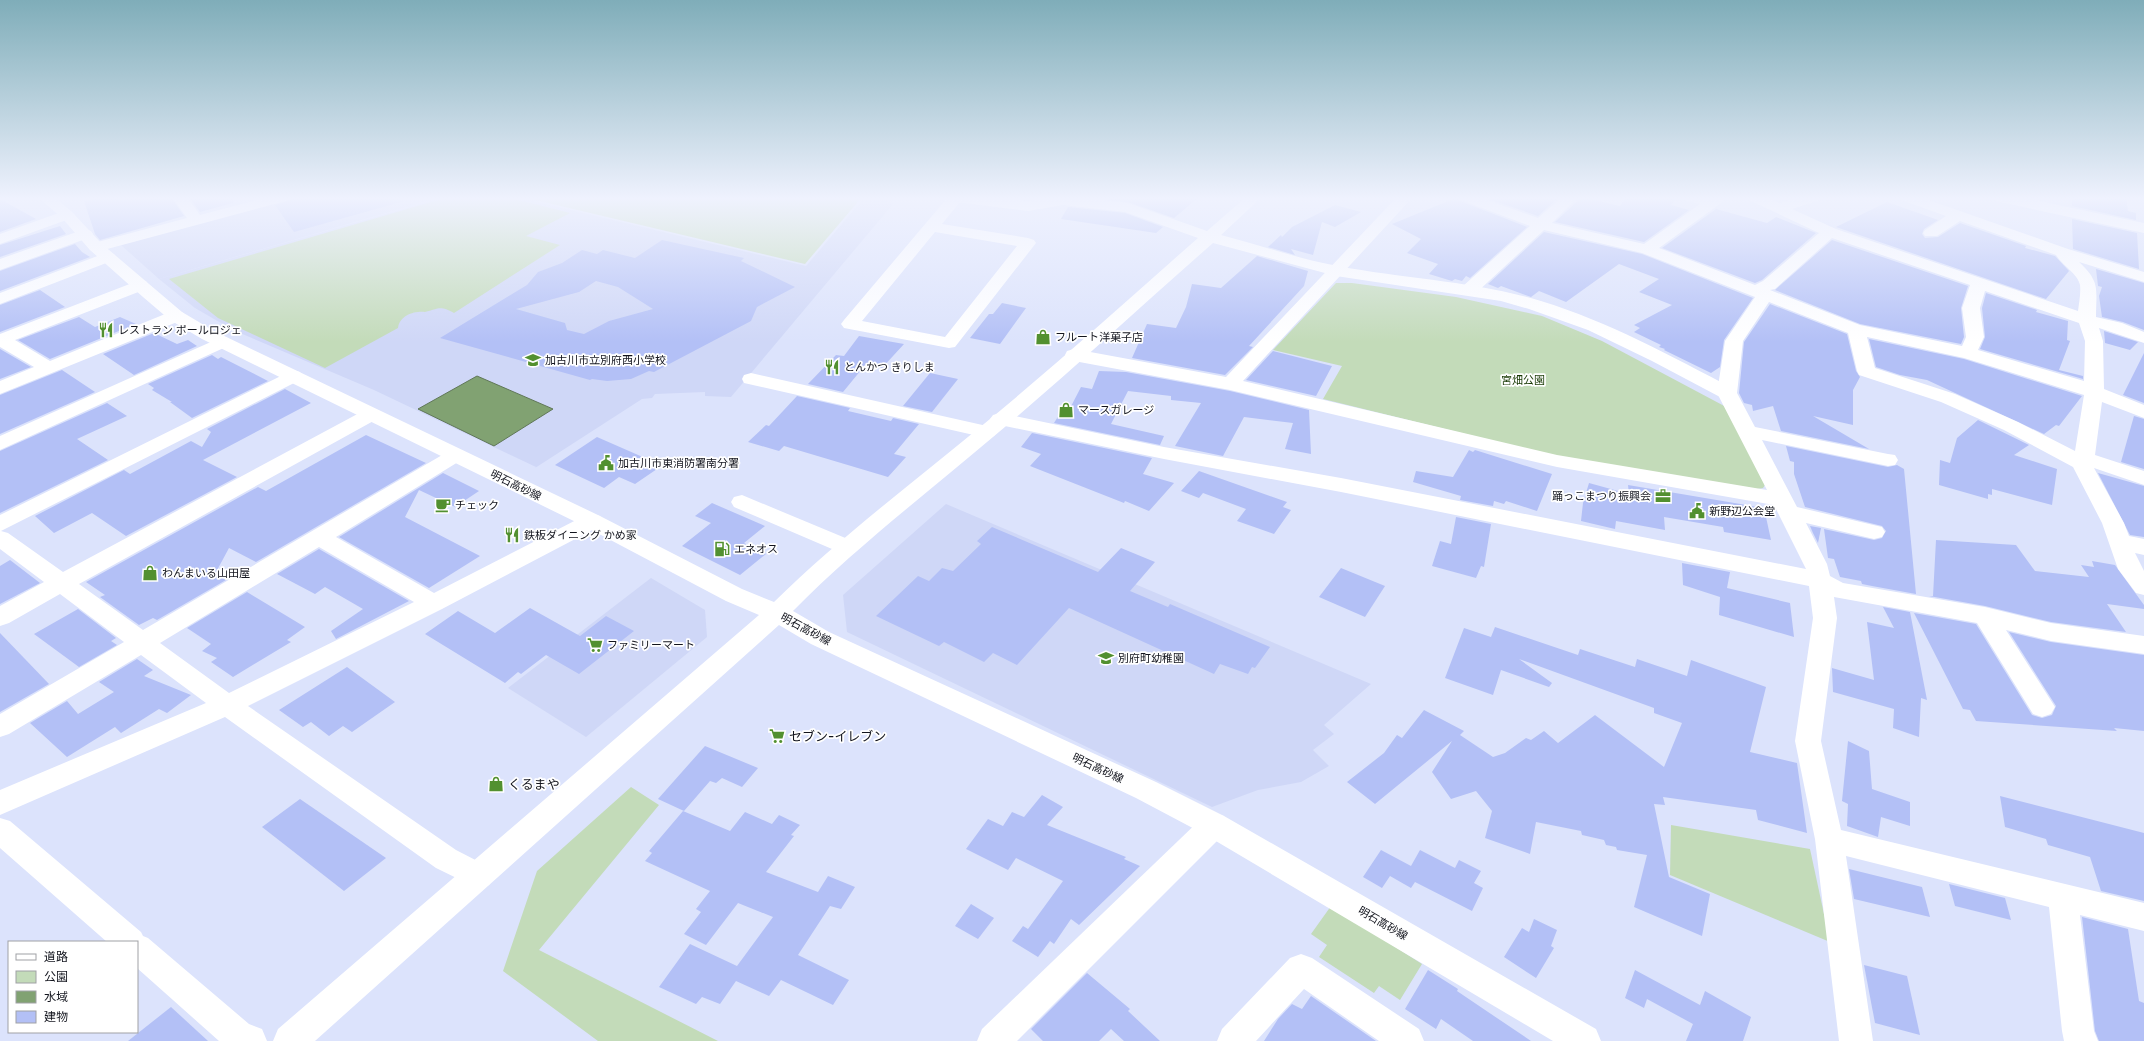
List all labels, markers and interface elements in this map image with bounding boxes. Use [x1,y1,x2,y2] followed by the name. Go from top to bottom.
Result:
[97,321,115,339] restaurant icon: レストラン ポールロジェ
[118,324,242,337] place label: レストラン ポールロジェ
[1034,328,1052,346] shop icon: フルート洋菓子店
[1055,331,1143,344] place label: フルート洋菓子店
[524,351,542,369] school or university icon: 加古川市立別府西小学校
[545,354,666,367] place label: 加古川市立別府西小学校
[823,358,841,376] restaurant icon: とんかつ きりしま
[844,361,935,374] place label: とんかつ きりしま
[1501,374,1545,387] park label: 宮畑公園
[1057,401,1075,419] shop icon: マースガレージ
[1078,404,1154,417] place label: マースガレージ
[597,454,615,472] public building icon: 加古川市東消防署南分署
[618,457,739,470] place label: 加古川市東消防署南分署
[488,468,543,503] street label: 明石高砂線
[1654,487,1672,505] office icon: 踊っこまつり振興会
[1552,490,1651,503] place label: 踊っこまつり振興会
[434,496,452,514] cafe icon: チェック
[455,499,499,512] place label: チェック
[1688,502,1706,520] public building icon: 新野辺公会堂
[1709,505,1775,518] place label: 新野辺公会堂
[503,526,521,544] restaurant icon: 鉄板ダイニング かめ家
[524,529,637,542] place label: 鉄板ダイニング かめ家
[713,540,731,558] fuel station icon: エネオス
[734,543,778,556] place label: エネオス
[141,564,159,582] shop icon: わんまいる山田屋
[162,567,250,580] place label: わんまいる山田屋
[778,611,833,648] street label: 明石高砂線
[586,636,604,654] supermarket icon: ファミリーマート
[607,639,695,652] place label: ファミリーマート
[1097,649,1115,667] school or university icon: 別府町幼稚園
[1118,652,1184,665] place label: 別府町幼稚園
[768,727,786,745] supermarket icon: セブン-イレブン
[789,729,886,744] place label: セブン-イレブン
[1070,751,1125,786] street label: 明石高砂線
[487,775,505,793] shop icon: くるまや
[508,777,560,792] place label: くるまや
[1356,904,1410,943] street label: 明石高砂線
[8,941,138,1033] legend
[44,950,68,964] text: 道路
[44,970,68,984] text: 公園
[44,990,68,1004] text: 水域
[44,1010,68,1024] text: 建物

